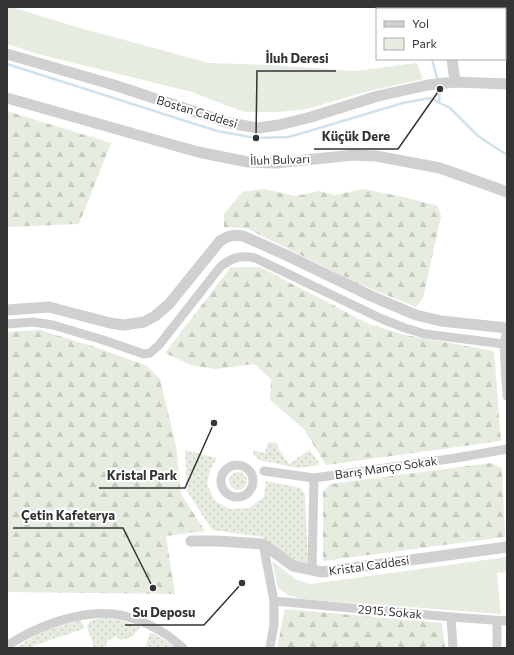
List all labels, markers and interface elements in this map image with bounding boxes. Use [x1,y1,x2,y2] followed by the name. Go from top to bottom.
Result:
[376,8,506,60] legend
[412,16,429,30] text: Yol
[412,36,438,50] text: Park
[257,46,336,71] callout: İluh Deresi
[265,50,329,66] text: İluh Deresi
[155,92,239,130] street label: Bostan Caddesi
[314,124,398,149] callout: Küçük Dere
[322,128,390,144] text: Küçük Dere
[250,151,310,167] street label: İluh Bulvarı
[334,453,438,481] street label: Barış Manço Sokak
[99,463,185,488] callout: Kristal Park
[107,467,178,483] text: Kristal Park
[13,503,123,528] callout: Çetin Kafeterya
[21,507,115,523] text: Çetin Kafeterya
[328,552,410,578] street label: Kristal Caddesi
[125,600,204,625] callout: Su Deposu
[357,601,423,621] street label: 2915. Sokak
[133,604,195,620] text: Su Deposu

